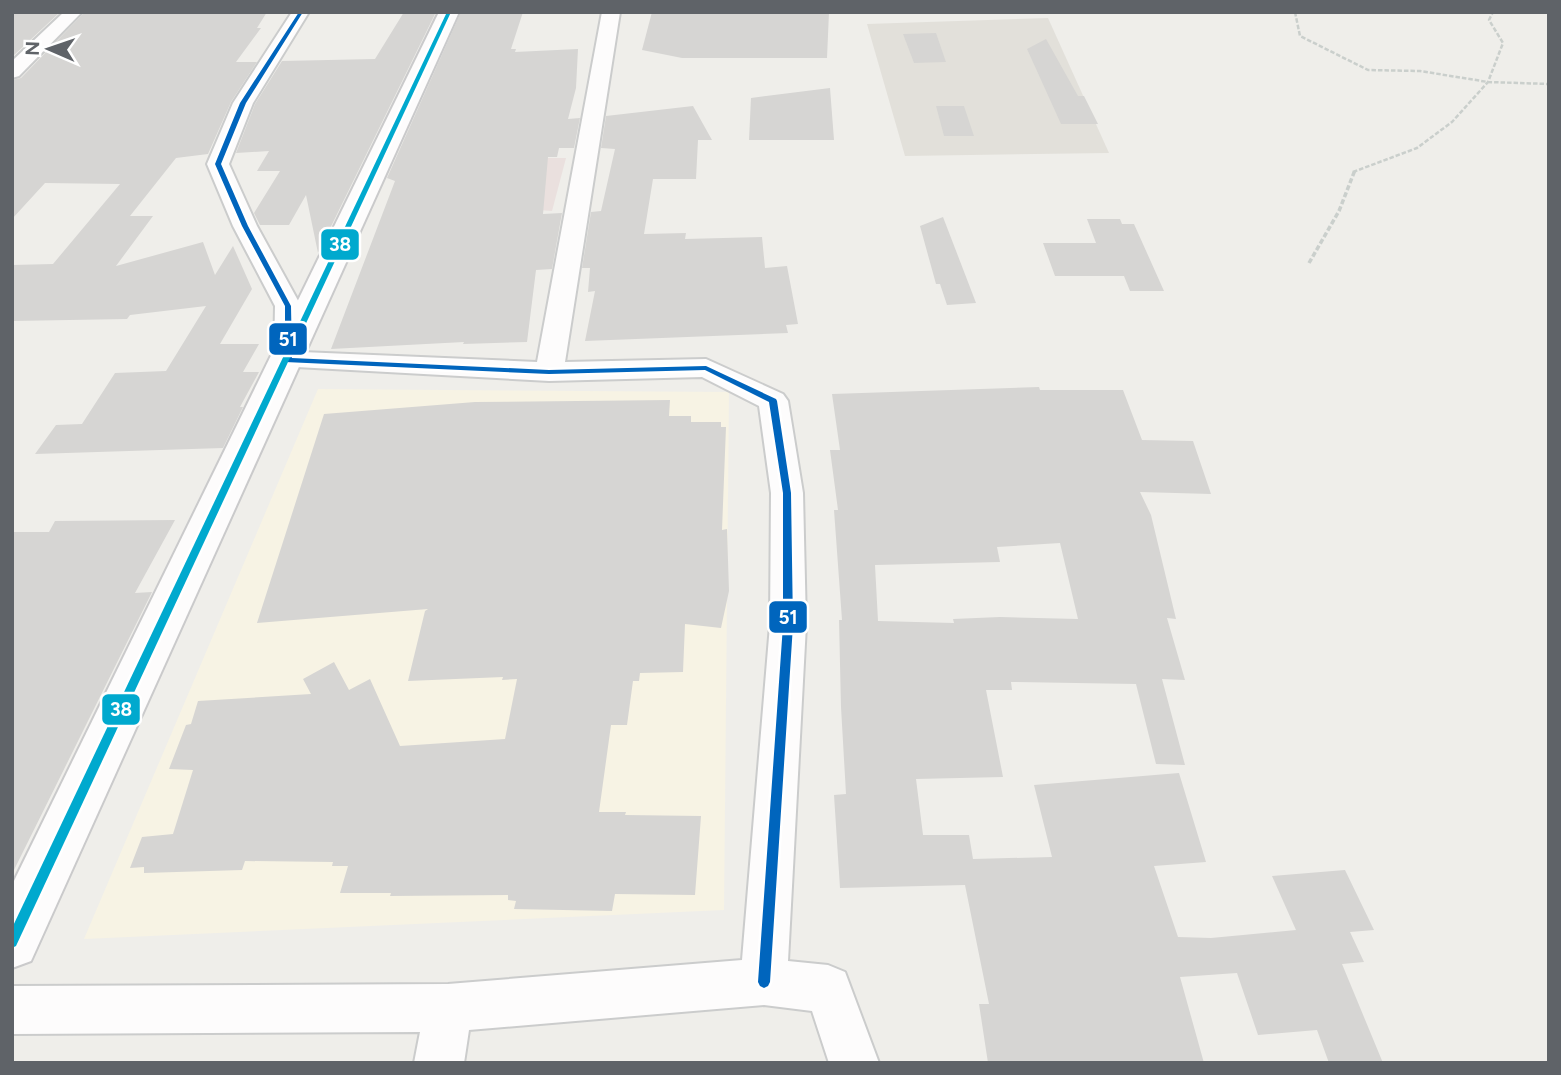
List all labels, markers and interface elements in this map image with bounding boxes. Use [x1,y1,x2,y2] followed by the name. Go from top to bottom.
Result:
[14,14,84,84] north arrow
[21,41,44,56] text: N
[320,228,360,261] line badge: 38
[329,233,351,256] text: 38
[268,322,308,356] line badge: 51
[278,328,298,351] text: 51
[768,600,808,634] line badge: 51
[778,606,798,629] text: 51
[101,693,141,726] line badge: 38
[110,698,132,721] text: 38

